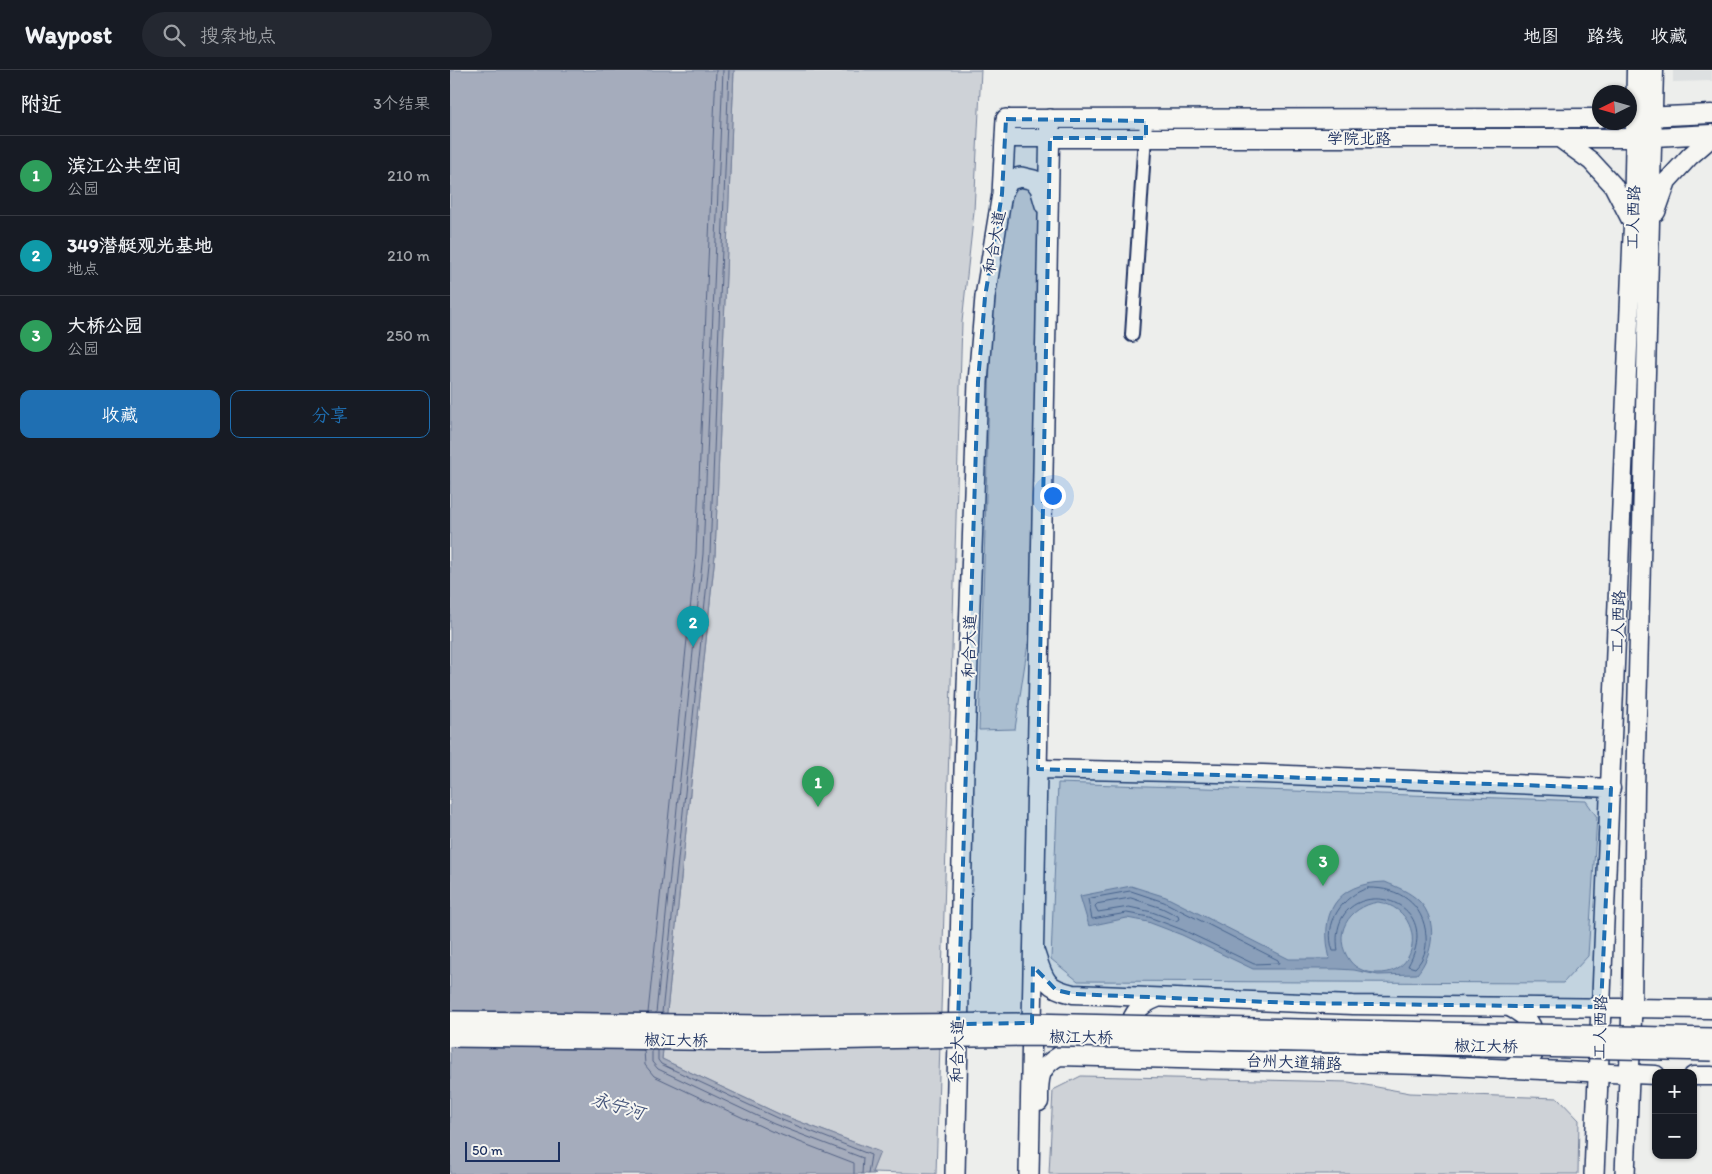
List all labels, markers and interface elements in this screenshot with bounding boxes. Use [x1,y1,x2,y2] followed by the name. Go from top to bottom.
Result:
[142,12,492,57] search box
[25,20,112,49] text: Waypost
[160,21,188,49] icon: search
[200,24,276,47] text: 搜索地点
[1523,25,1559,47] text: 地图
[1587,25,1623,47] text: 路线
[1651,25,1687,47] text: 收藏
[1592,85,1637,130] north arrow
[20,91,62,116] text: 附近
[373,94,430,113] text: 3个结果
[1327,129,1391,148] street label: 学院北路
[67,154,181,177] text: 滨江公共空间
[32,166,40,185] text: 1
[387,166,430,185] text: 210 m
[67,179,99,198] text: 公园
[1622,185,1644,249] street label: 工人西路
[979,209,1009,275] street label: 和合大道
[67,234,213,257] text: 349潜艇观光基地
[32,246,40,265] text: 2
[387,246,430,265] text: 210 m
[67,259,99,278] text: 地点
[67,314,143,337] text: 大桥公园
[32,326,40,345] text: 3
[386,326,430,345] text: 250 m
[67,339,99,358] text: 公园
[20,390,220,438] button: 收藏
[230,390,430,438] button: 分享
[1040,483,1066,509] your location
[1607,590,1629,654] street label: 工人西路
[677,606,709,647] pin: 2
[958,614,980,678] street label: 和合大道
[802,766,834,807] pin: 1
[1307,845,1339,886] pin: 3
[1589,995,1611,1059] street label: 工人西路
[947,1019,967,1083] street label: 和合大道
[1049,1027,1113,1047] street label: 椒江大桥
[644,1030,708,1050] street label: 椒江大桥
[1454,1036,1518,1056] street label: 椒江大桥
[1246,1051,1342,1073] street label: 台州大道辅路
[1652,1069,1697,1159] map controls
[1652,1069,1697,1114] button: +
[589,1088,650,1125] water label: 永宁河
[1652,1114,1697,1159] button: −
[465,1139,560,1162] scale bar
[472,1142,503,1159] text: 50 m

